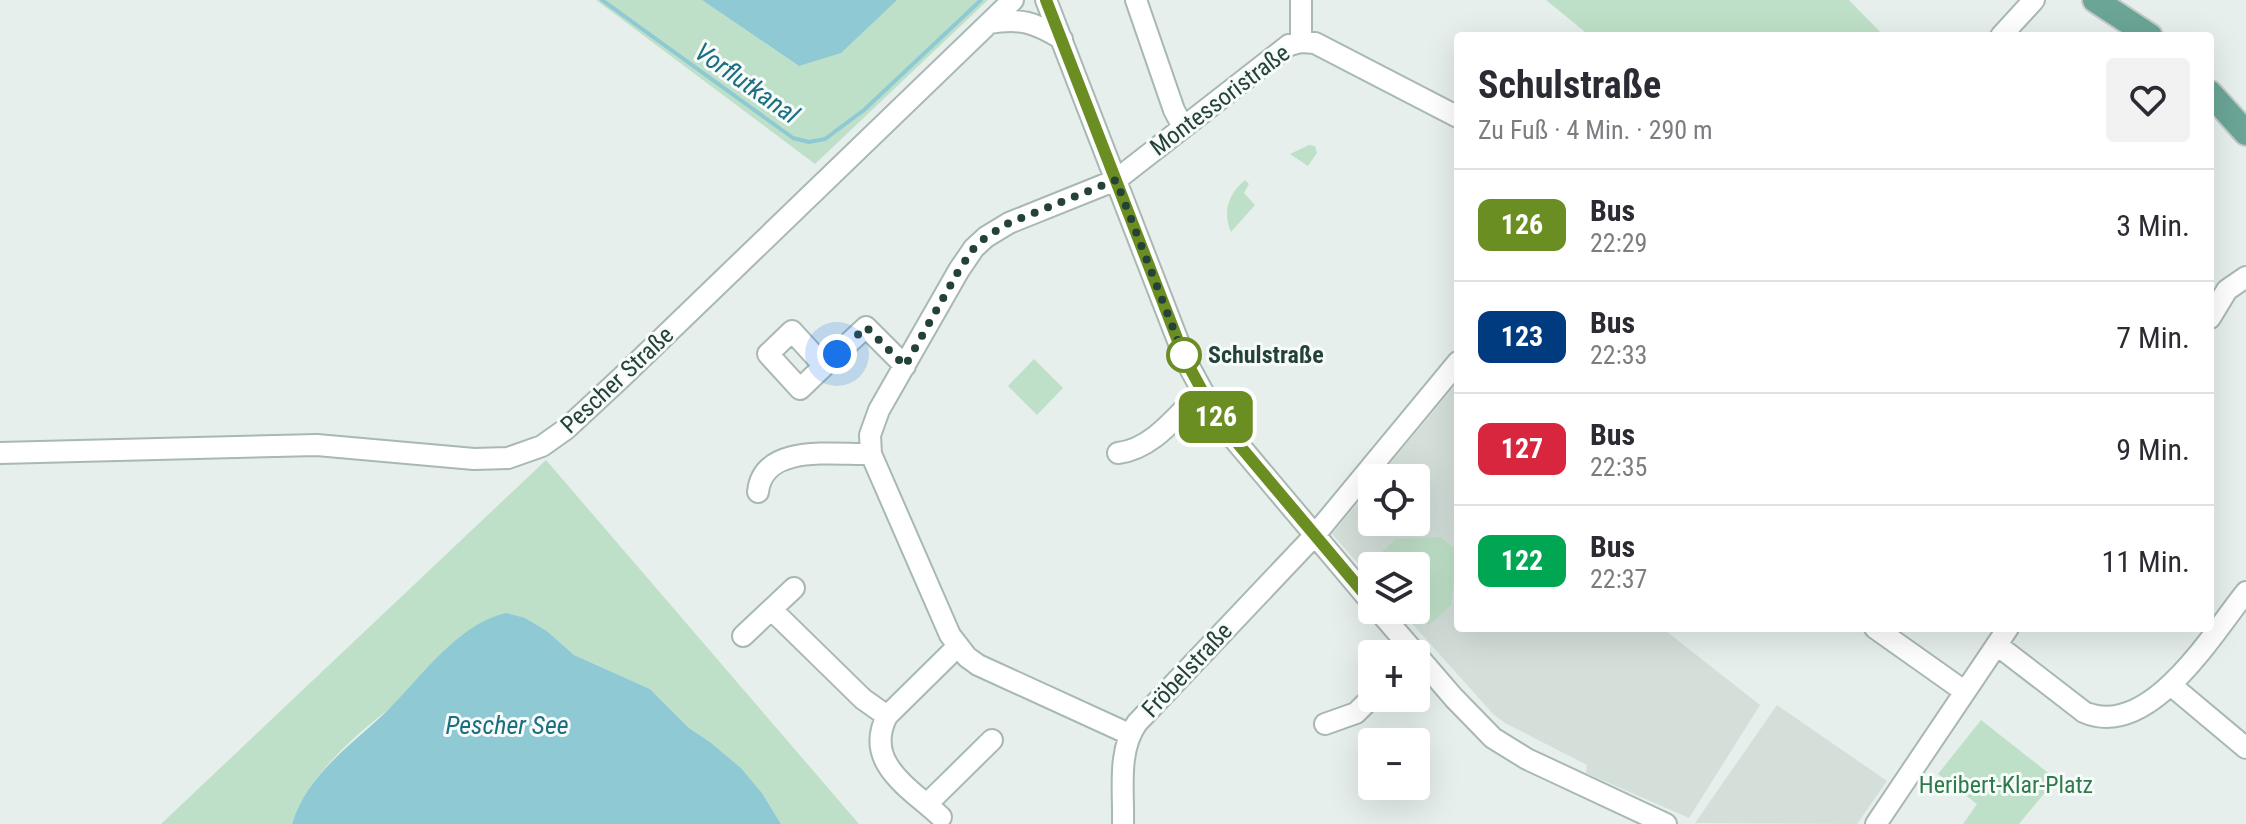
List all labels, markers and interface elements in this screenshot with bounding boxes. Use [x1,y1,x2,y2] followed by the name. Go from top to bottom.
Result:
[689,36,806,130] water label: Vorflutkanal
[1145,39,1295,161] street label: Montessoristraße
[2106,58,2190,142] button: heart
[1478,63,1661,107] text: Schulstraße
[1478,115,1713,145] text: Zu Fuß · 4 Min. · 290 m
[1590,193,1635,228] text: Bus
[1501,208,1543,241] text: 126
[2116,208,2190,243] text: 3 Min.
[1590,228,1647,258] text: 22:29
[1590,305,1635,340] text: Bus
[1501,320,1543,353] text: 123
[2116,320,2190,355] text: 7 Min.
[555,321,679,439] street label: Pescher Straße
[817,334,857,374] your location
[1167,338,1201,372] marker: Schulstraße
[1590,340,1647,370] text: 22:33
[1208,341,1324,369] place label: Schulstraße
[1170,391,1262,443] line badge: 126
[1195,400,1237,433] text: 126
[1590,417,1635,452] text: Bus
[1501,432,1543,465] text: 127
[2116,432,2190,467] text: 9 Min.
[1590,452,1647,482] text: 22:35
[1358,464,1430,800] map controls
[1358,464,1430,536] button: locate
[1590,529,1635,564] text: Bus
[1501,544,1543,577] text: 122
[2102,544,2190,579] text: 11 Min.
[1358,552,1430,624] button: layers
[1590,564,1647,594] text: 22:37
[1136,617,1238,723] street label: Fröbelstraße
[1358,640,1430,712] button: +
[445,710,569,740] water label: Pescher See
[1358,728,1430,800] button: −
[1919,771,2093,799] park label: Heribert-Klar-Platz

